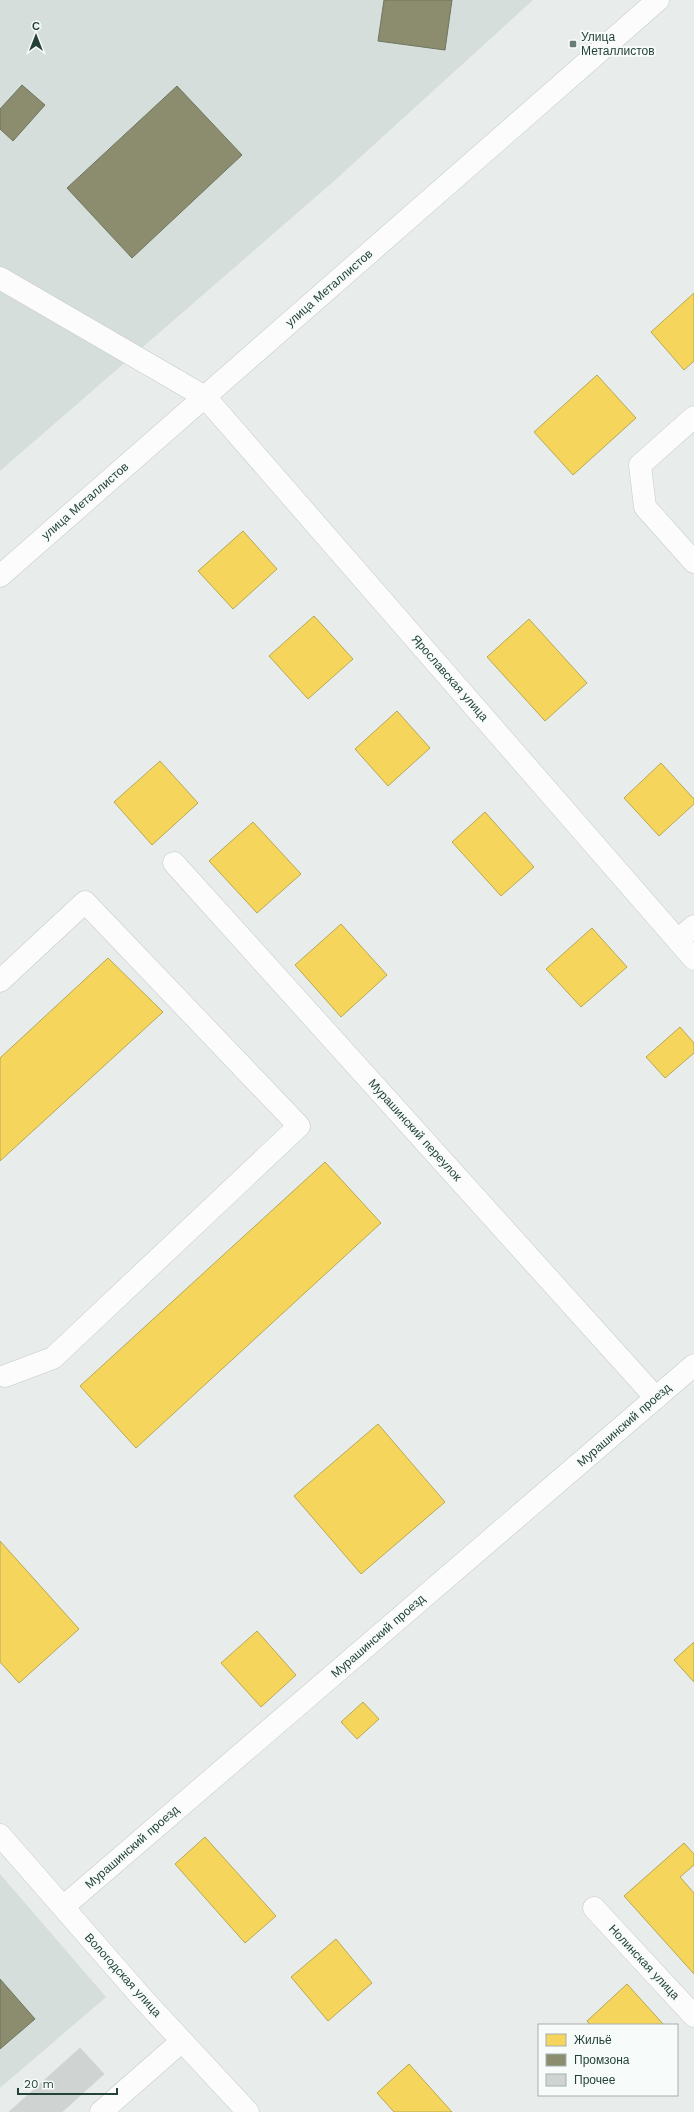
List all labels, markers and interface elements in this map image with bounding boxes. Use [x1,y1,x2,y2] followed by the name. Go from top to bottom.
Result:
[16,16,56,56] north arrow
[32,20,40,33] text: С
[581,30,655,58] place label: Улица Металлистов
[568,39,578,49] marker: Улица Металлистов
[283,246,375,330] street label: улица Металлистов
[39,459,131,543] street label: улица Металлистов
[409,632,491,724] street label: Ярославская улица
[366,1076,465,1184] street label: Мурашинский переулок
[574,1381,674,1469] street label: Мурашинский проезд
[328,1592,428,1680] street label: Мурашинский проезд
[82,1803,182,1891] street label: Мурашинский проезд
[606,1922,682,2003] street label: Нолинская улица
[82,1930,164,2020] street label: Вологодская улица
[538,2024,678,2096] legend
[574,2033,612,2047] text: Жильё
[574,2053,630,2067] text: Промзона
[18,2070,117,2096] scale bar
[574,2073,616,2087] text: Прочее
[24,2077,54,2091] text: 20 m

